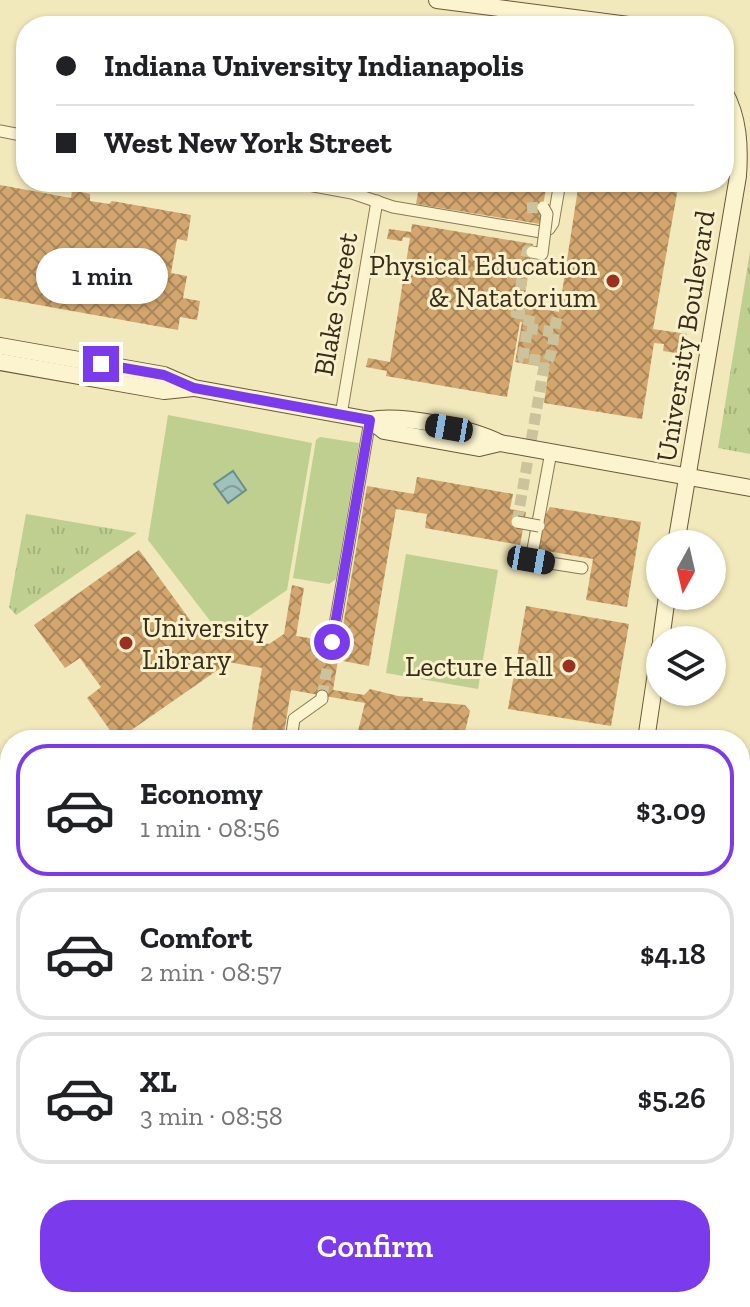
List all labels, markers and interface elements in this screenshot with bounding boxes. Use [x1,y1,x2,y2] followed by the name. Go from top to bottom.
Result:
[104,48,524,84] text: Indiana University Indianapolis
[104,125,392,161] text: West New York Street
[649,208,722,464] street label: University Boulevard
[307,229,364,378] street label: Blake Street
[35,248,167,304] callout: 1 min
[369,249,597,314] place label: Physical Education & Natatorium
[71,260,133,292] text: 1 min
[604,272,622,290] marker: Physical Education & Natatorium
[83,346,119,382] route end
[423,412,475,444] car
[646,530,726,610] north arrow
[646,530,726,706] map controls
[505,544,557,576] car
[142,611,269,676] place label: University Library
[314,624,350,660] route start
[646,626,726,706] button: layers
[117,634,135,652] marker: University Library
[405,650,553,683] place label: Lecture Hall
[560,657,578,675] marker: Lecture Hall
[44,774,116,846] icon: car
[140,776,263,812] text: Economy
[636,792,706,828] text: $3.09
[140,812,280,844] text: 1 min · 08:56
[44,918,116,990] icon: car
[140,920,252,956] text: Comfort
[640,936,706,972] text: $4.18
[140,956,282,988] text: 2 min · 08:57
[44,1062,116,1134] icon: car
[140,1064,177,1100] text: XL
[637,1080,706,1116] text: $5.26
[140,1100,283,1132] text: 3 min · 08:58
[40,1200,710,1292] button: Confirm

